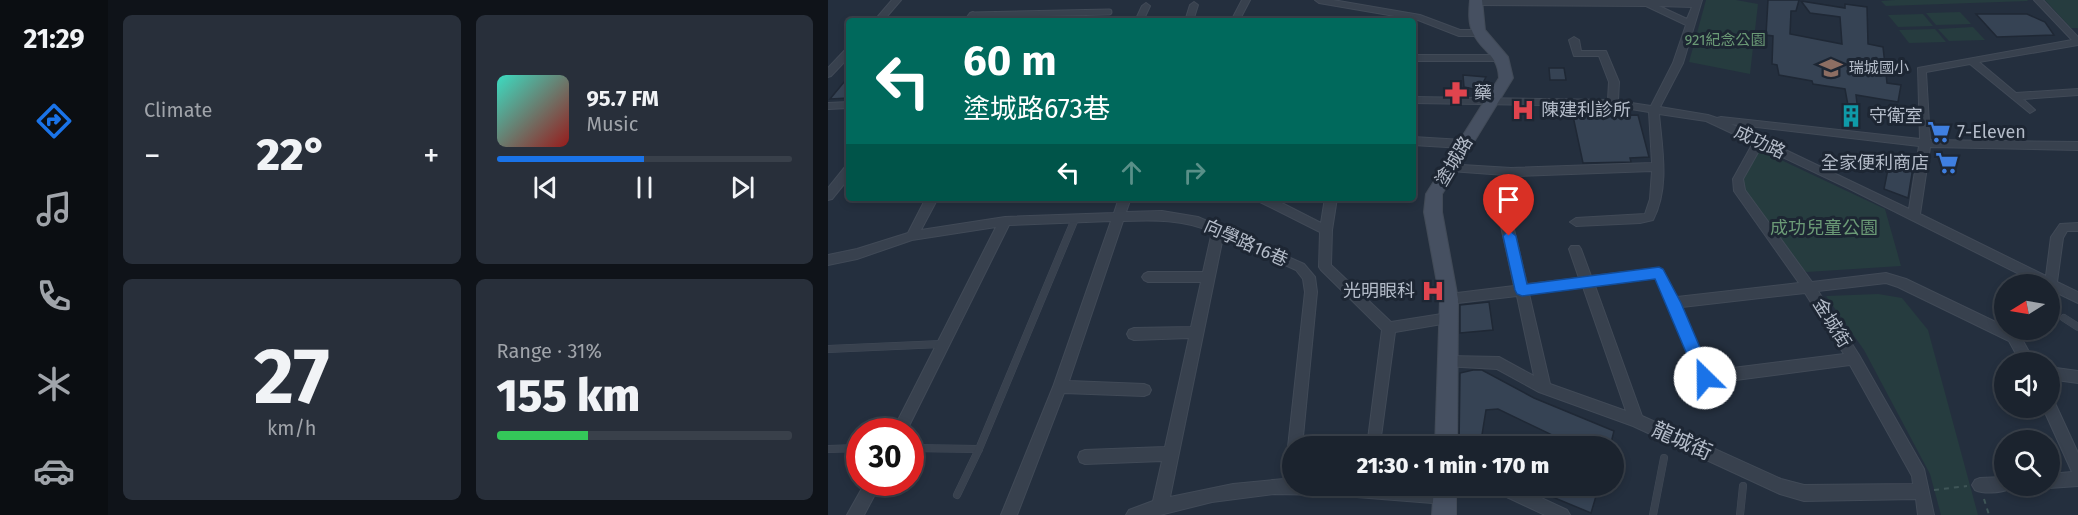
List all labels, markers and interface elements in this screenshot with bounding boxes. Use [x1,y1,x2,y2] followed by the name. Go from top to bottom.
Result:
[23,23,85,55] text: 21:29
[1684,31,1766,49] park label: 921紀念公園
[963,36,1057,86] text: 60 m
[864,42,942,120] icon: left
[1818,55,1844,81] school or university icon: 瑞城國小
[1849,59,1909,77] place label: 瑞城國小
[1443,80,1469,106] pharmacy icon: 藥
[1474,82,1492,104] place label: 藥
[587,85,659,112] text: 95.7 FM
[963,93,1110,125] text: 塗城路673巷
[1510,97,1536,123] hospital icon: 陳建利診所
[144,98,212,122] text: Climate
[1541,99,1631,121] place label: 陳建利診所
[33,100,75,142] icon: directions
[1838,103,1864,129] building icon: 守衛室
[1869,105,1923,127] place label: 守衛室
[587,112,638,136] text: Music
[1926,119,1952,145] supermarket icon: 7-Eleven
[1731,121,1789,163] street label: 成功路
[1957,121,2026,143] place label: 7-Eleven
[257,128,327,182] text: 22°
[1431,132,1477,190] street label: 塗城路
[144,136,161,176] text: −
[423,136,439,176] text: +
[1934,150,1960,176] supermarket icon: 全家便利商店
[1821,152,1929,174] place label: 全家便利商店
[1052,156,1085,189] icon: left
[1115,156,1148,189] icon: ahead
[1178,156,1211,189] icon: right
[529,171,562,204] icon: previous
[628,171,661,204] icon: pause
[726,171,759,204] icon: next
[1483,174,1534,236] pin
[1492,183,1525,216] icon: arrive
[33,188,75,230] icon: music
[1201,215,1291,271] street label: 向學路16巷
[1770,217,1878,239] park label: 成功兒童公園
[1994,274,2060,340] north arrow
[1994,274,2060,496] map controls
[33,275,75,317] icon: phone
[1420,278,1446,304] hospital icon: 光明眼科
[1343,280,1415,302] place label: 光明眼科
[1808,294,1856,352] street label: 金城街
[254,330,330,424] text: 27
[497,339,602,363] text: Range · 31%
[1673,346,1737,410] position arrow
[1994,352,2060,418] button: sound
[33,363,75,405] icon: climate
[497,369,640,423] text: 155 km
[267,416,317,440] text: km/h
[1648,416,1716,466] street label: 龍城街
[846,418,924,496] speed limit sign: 30
[1994,430,2060,496] button: search
[33,450,75,492] icon: car
[1357,452,1549,479] text: 21:30 · 1 min · 170 m

